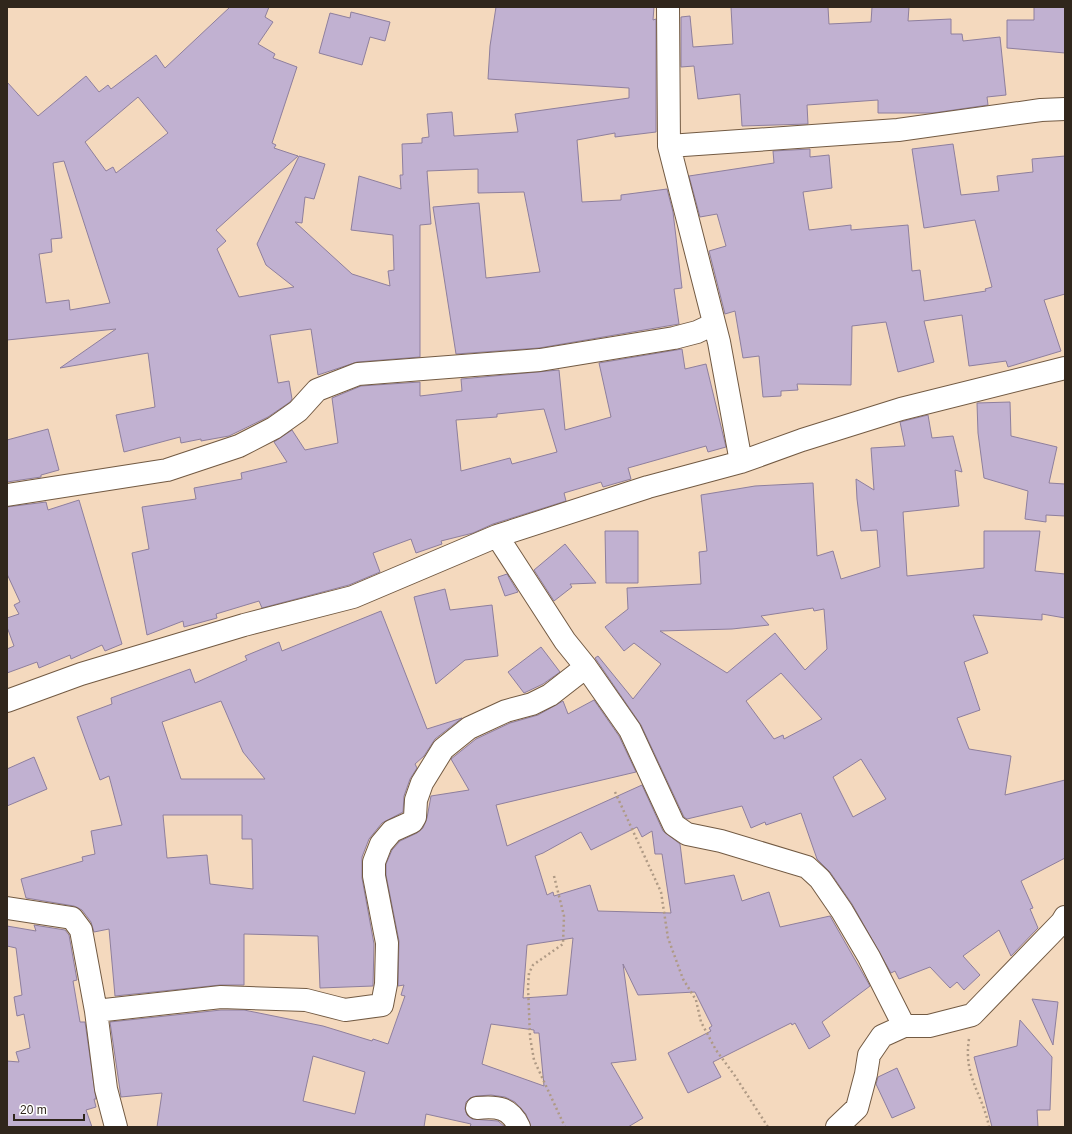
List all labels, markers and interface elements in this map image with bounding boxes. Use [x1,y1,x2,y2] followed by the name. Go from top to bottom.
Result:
[14,1096,84,1122] scale bar
[20,1103,47,1117] text: 20 m

